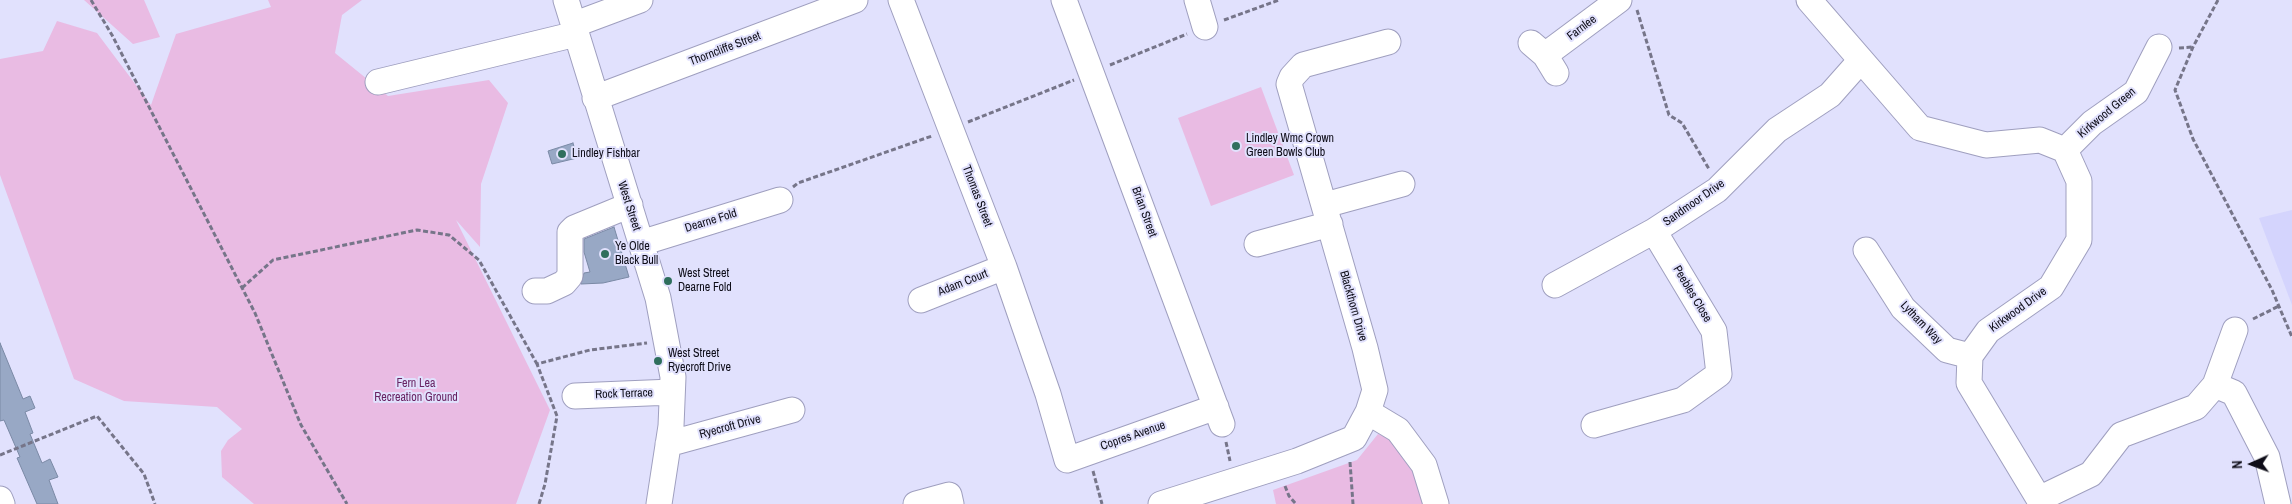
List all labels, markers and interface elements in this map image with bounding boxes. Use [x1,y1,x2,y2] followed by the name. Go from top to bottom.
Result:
[1565,12,1599,44] street label: Farnlee
[687,29,763,69] street label: Thorncliffe Street
[2075,85,2139,141] street label: Kirkwood Green
[1246,132,1334,160] place label: Lindley Wmc Crown Green Bowls Club
[1230,140,1242,152] marker: Lindley Wmc Crown Green Bowls Club
[572,147,640,161] place label: Lindley Fishbar
[556,148,568,160] marker: Lindley Fishbar
[959,163,995,229] street label: Thomas Street
[1661,177,1727,229] street label: Sandmoor Drive
[614,179,644,233] street label: West Street
[1128,185,1160,239] street label: Brian Street
[683,206,739,236] street label: Dearne Fold
[615,240,658,268] place label: Ye Olde Black Bull
[599,248,611,260] marker: Ye Olde Black Bull
[1669,263,1715,325] street label: Peebles Close
[936,266,990,300] street label: Adam Court
[678,267,732,295] place label: West Street Dearne Fold
[1336,269,1370,343] street label: Blackthorn Drive
[662,275,674,287] marker: West Street Dearne Fold
[1987,284,2049,336] street label: Kirkwood Drive
[1897,299,1945,347] street label: Lytham Way
[668,347,731,375] place label: West Street Ryecroft Drive
[652,355,664,367] marker: West Street Ryecroft Drive
[374,377,458,405] park label: Fern Lea Recreation Ground
[595,386,653,402] street label: Rock Terrace
[698,412,762,442] street label: Ryecroft Drive
[1099,418,1167,454] street label: Copres Avenue
[2227,439,2277,489] north arrow
[2228,460,2246,469] text: N

